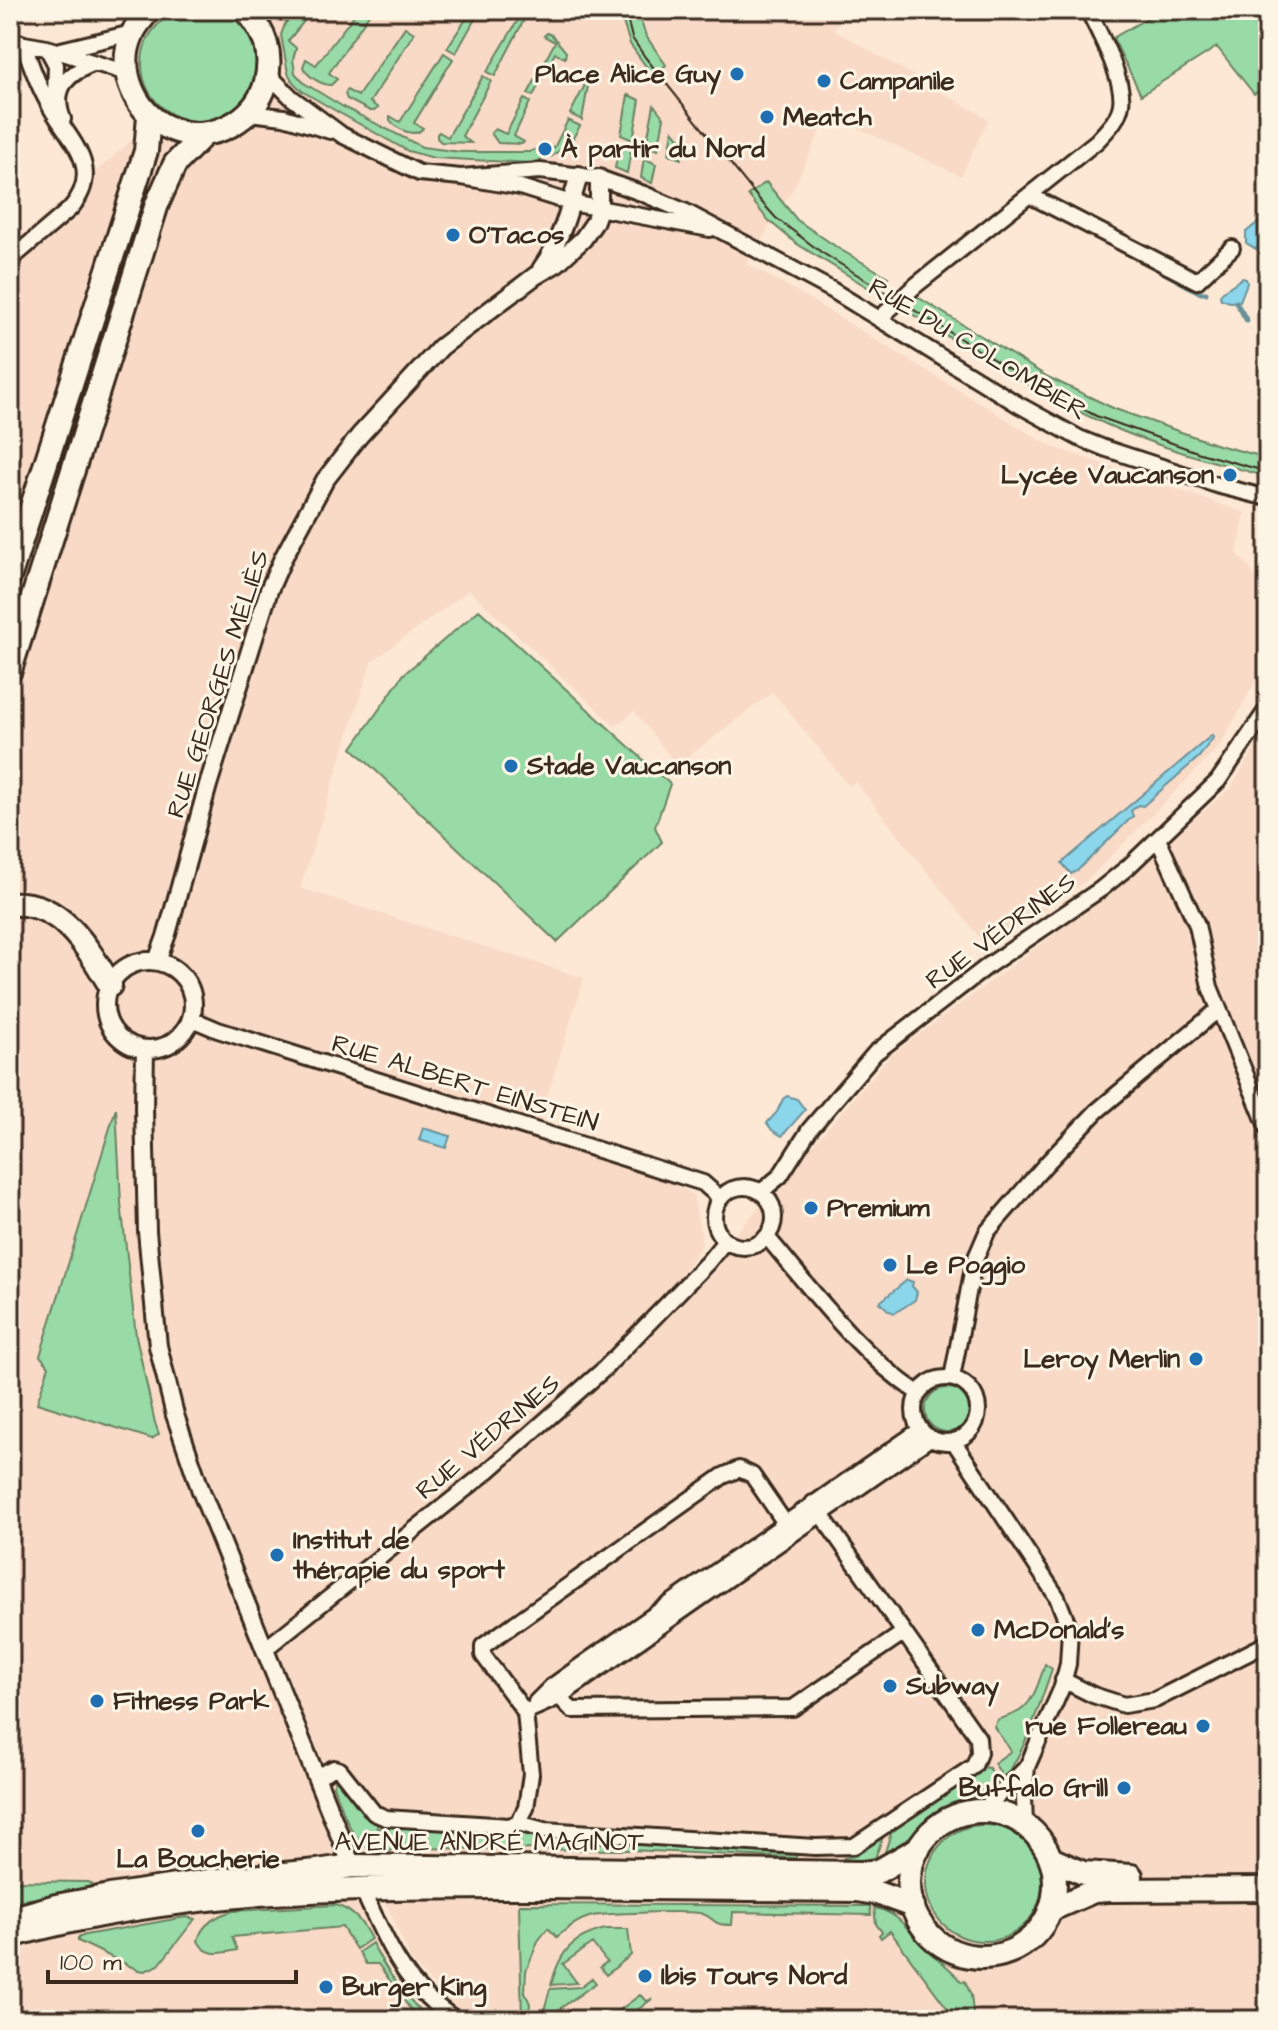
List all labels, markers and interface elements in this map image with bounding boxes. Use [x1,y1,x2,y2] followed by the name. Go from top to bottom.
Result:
[535,56,722,95] place label: Place Alice Guy
[840,63,955,99] place label: Campanile
[728,65,746,83] marker: Place Alice Guy
[815,72,833,90] marker: Campanile
[783,99,873,135] place label: Meatch
[758,108,776,126] marker: Meatch
[561,131,766,167] place label: À partir du Nord
[536,140,554,158] marker: À partir du Nord
[469,217,564,253] place label: O'Tacos
[444,226,462,244] marker: O'Tacos
[862,269,1094,429] street label: RUE DU COLOMBIER
[1001,457,1214,496] place label: Lycée Vaucanson
[1221,466,1239,484] marker: Lycée Vaucanson
[158,545,278,823] street label: RUE GEORGES MÉLIÈS
[526,748,731,784] place label: Stade Vaucanson
[502,757,520,775] marker: Stade Vaucanson
[918,864,1084,998] street label: RUE VÉDRINES
[327,1025,603,1141] street label: RUE ALBERT EINSTEIN
[827,1190,930,1226] place label: Premium
[802,1199,820,1217] marker: Premium
[906,1247,1025,1286] place label: Le Poggio
[881,1256,899,1274] marker: Le Poggio
[1023,1341,1180,1380] place label: Leroy Merlin
[1187,1350,1205,1368] marker: Leroy Merlin
[408,1366,568,1508] street label: RUE VÉDRINES
[292,1522,505,1588] place label: Institut de thérapie du sport
[268,1546,286,1564] marker: Institut de thérapie du sport
[994,1612,1124,1648] place label: McDonald's
[969,1621,987,1639] marker: McDonald's
[905,1668,1000,1707] place label: Subway
[881,1677,899,1695] marker: Subway
[113,1683,270,1719] place label: Fitness Park
[88,1692,106,1710] marker: Fitness Park
[1025,1708,1187,1744] place label: rue Follereau
[1194,1717,1212,1735] marker: rue Follereau
[959,1770,1108,1806] place label: Buffalo Grill
[1115,1779,1133,1797] marker: Buffalo Grill
[189,1822,207,1840] marker: La Boucherie
[334,1824,644,1860] street label: AVENUE ANDRÉ MAGINOT
[116,1841,280,1877] place label: La Boucherie
[48,1934,296,1984] scale bar
[60,1946,122,1980] text: 100 m
[661,1958,848,1994] place label: Ibis Tours Nord
[636,1967,654,1985] marker: Ibis Tours Nord
[342,1969,487,2008] place label: Burger King
[317,1978,335,1996] marker: Burger King

